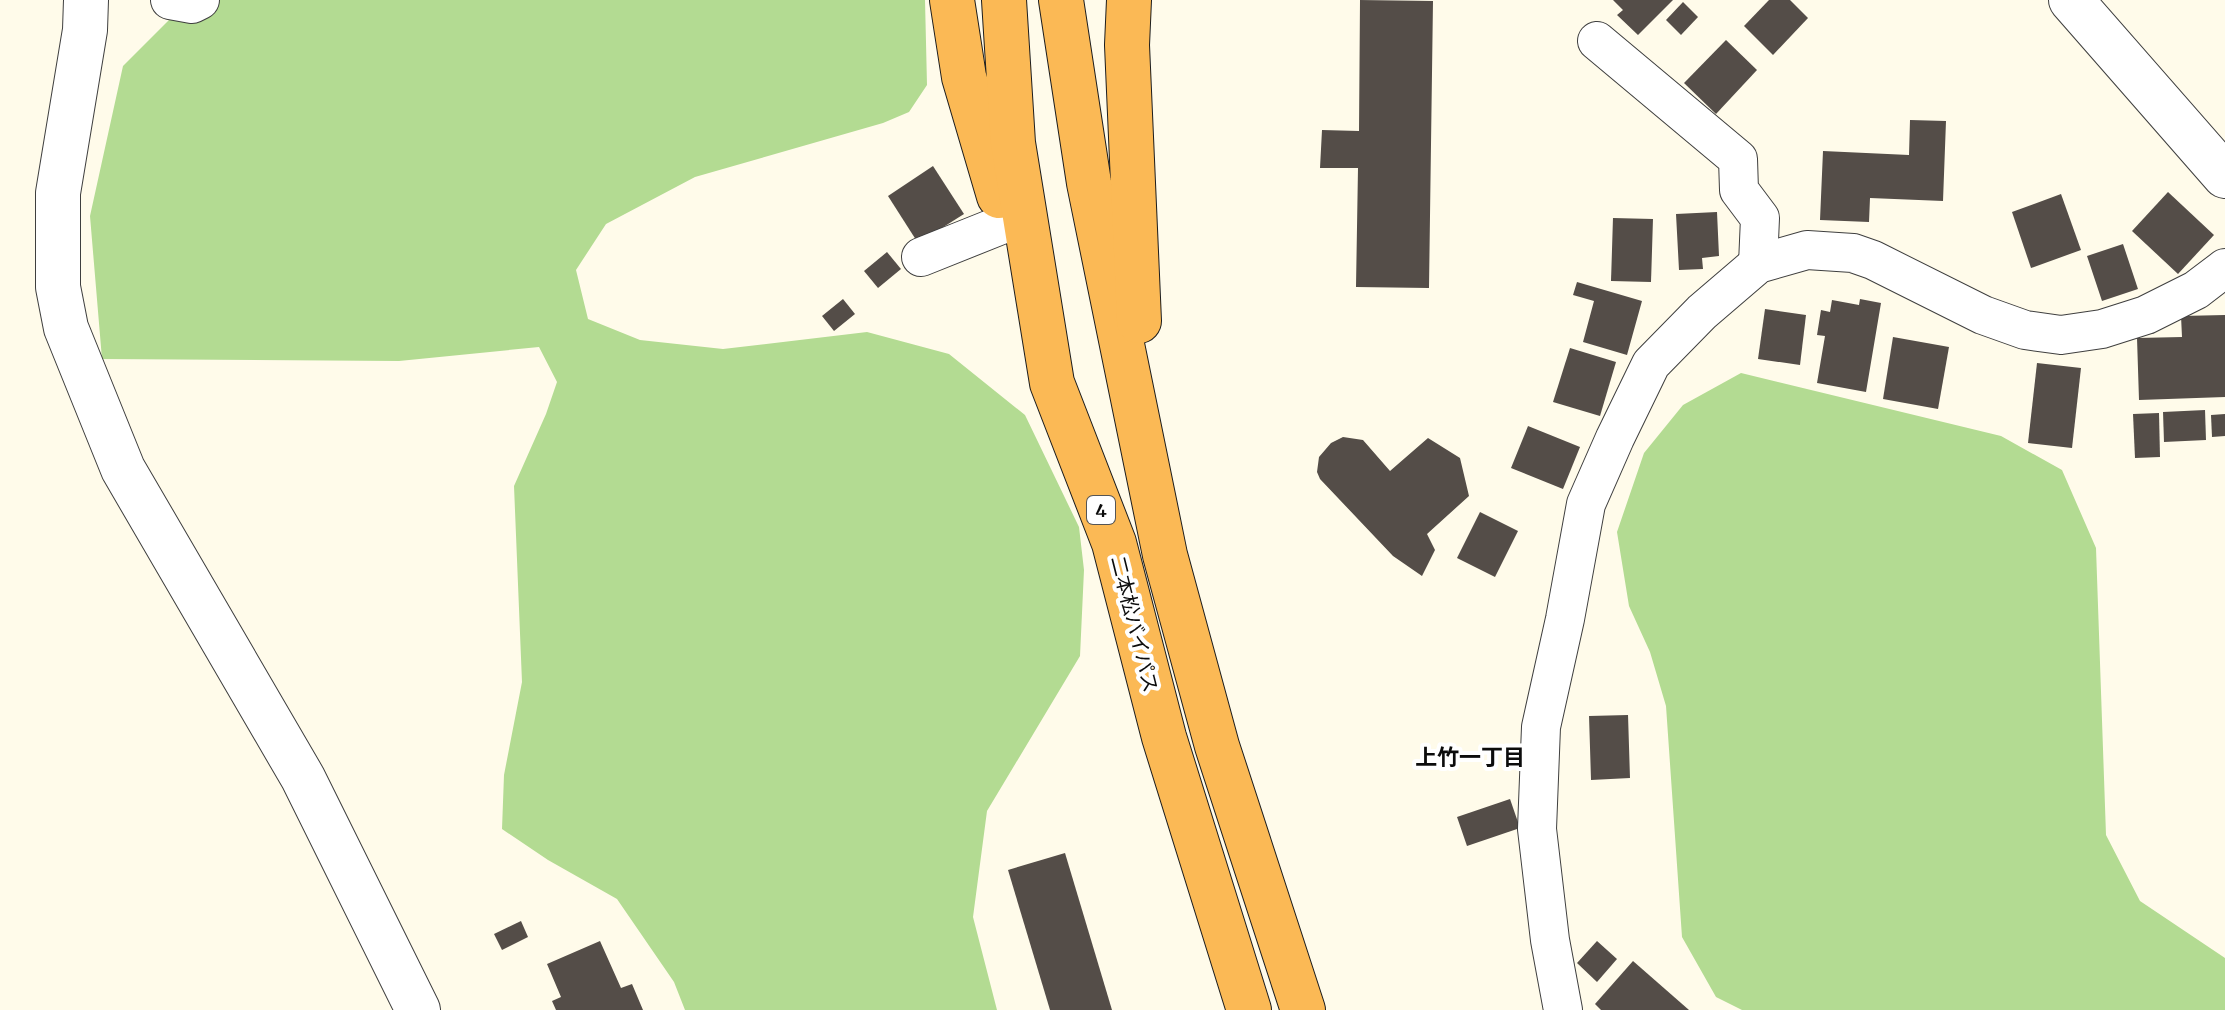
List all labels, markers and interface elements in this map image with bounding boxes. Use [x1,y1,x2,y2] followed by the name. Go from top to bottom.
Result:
[1087,496,1115,524] road number: 4
[1106,553,1164,695] street label: 二本松バイパス
[1415,743,1525,771] district label: 上竹一丁目

